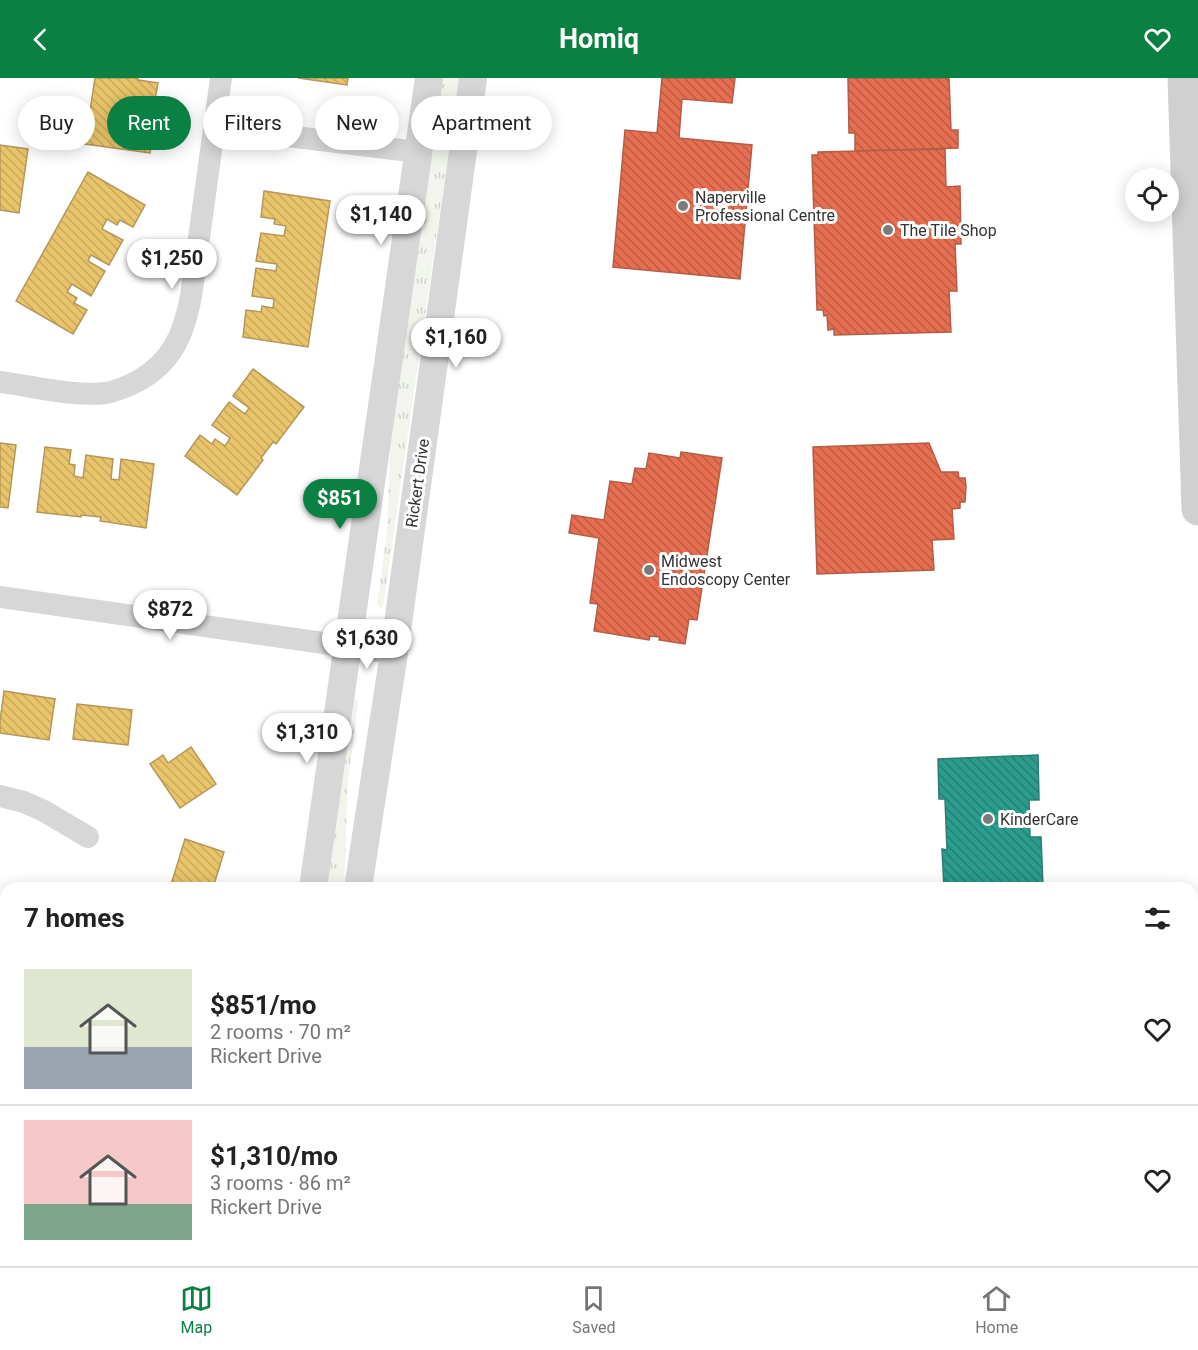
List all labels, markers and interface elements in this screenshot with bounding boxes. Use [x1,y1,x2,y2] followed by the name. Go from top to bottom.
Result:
[24,23,57,56] icon: back
[559,23,639,55] text: Homiq
[1141,23,1174,56] icon: heart
[18,96,95,150] chip: Buy
[107,96,191,150] chip: Rent
[203,96,303,150] chip: Filters
[315,96,399,150] chip: New
[411,96,552,150] chip: Apartment
[1125,168,1179,222] map controls
[1125,168,1179,222] button: locate
[695,188,835,225] place label: Naperville Professional Centre
[332,195,430,246] pin: $1,140
[676,199,690,213] marker: Naperville Professional Centre
[350,202,412,226] text: $1,140
[900,221,997,240] place label: The Tile Shop
[881,223,895,237] marker: The Tile Shop
[123,239,221,290] pin: $1,250
[141,246,203,270] text: $1,250
[407,318,505,369] pin: $1,160
[425,325,487,349] text: $1,160
[402,437,433,529] street label: Rickert Drive
[304,479,376,530] pin: $851
[317,486,363,510] text: $851
[661,552,791,589] place label: Midwest Endoscopy Center
[642,563,656,577] marker: Midwest Endoscopy Center
[134,590,206,641] pin: $872
[147,597,193,621] text: $872
[318,619,416,670] pin: $1,630
[336,626,398,650] text: $1,630
[258,713,356,764] pin: $1,310
[276,720,338,744] text: $1,310
[1000,810,1079,829] place label: KinderCare
[981,812,995,826] marker: KinderCare
[1141,902,1174,935] icon: filters
[24,903,125,933] text: 7 homes
[210,990,317,1020] text: $851/mo
[72,993,144,1065] icon: home
[1141,1013,1174,1046] icon: heart
[210,1020,351,1044] text: 2 rooms · 70 m²
[210,1044,322,1068] text: Rickert Drive
[210,1141,338,1171] text: $1,310/mo
[72,1144,144,1216] icon: home
[1141,1164,1174,1197] icon: heart
[210,1171,351,1195] text: 3 rooms · 86 m²
[210,1195,322,1219] text: Rickert Drive
[180,1282,213,1337] tab: Map
[572,1282,616,1337] tab: Saved
[975,1282,1018,1337] tab: Home

